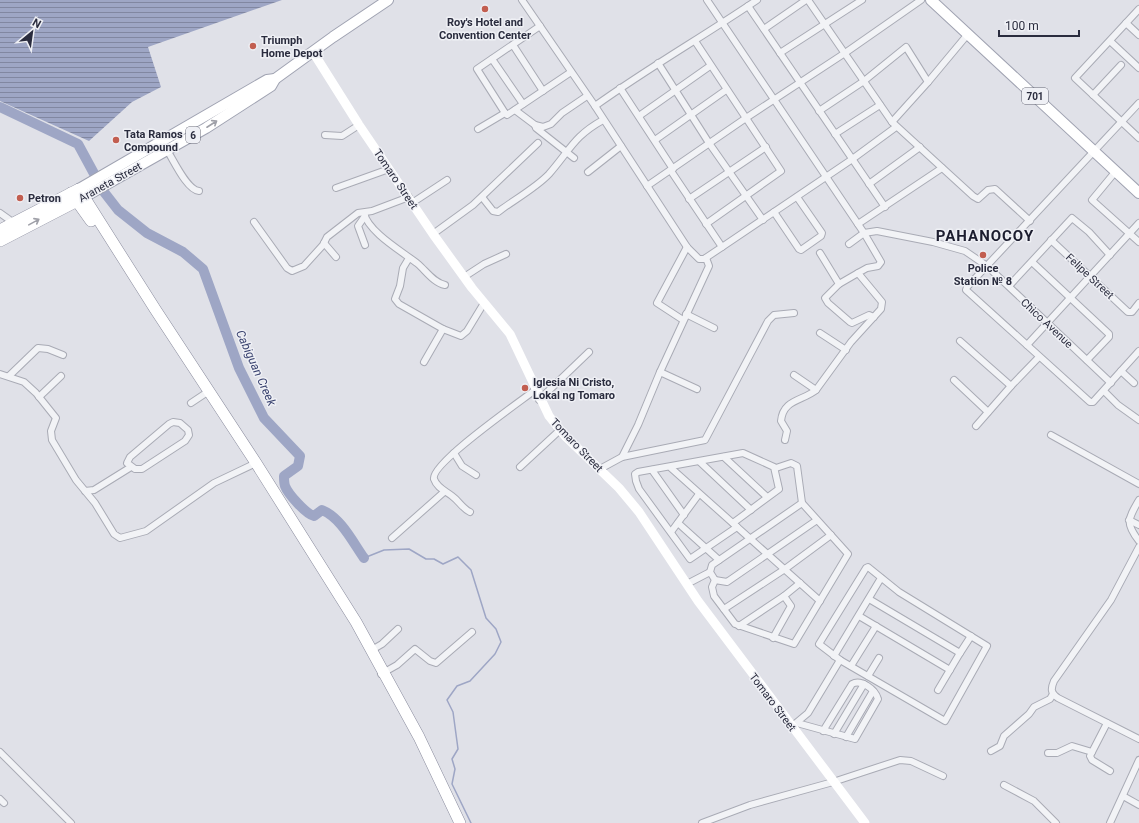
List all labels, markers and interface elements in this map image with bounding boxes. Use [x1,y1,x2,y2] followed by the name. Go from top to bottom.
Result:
[480,4,490,14] marker: Roy's Hotel and Convention Center
[12,12,52,52] north arrow
[999,12,1079,38] scale bar
[30,16,43,31] text: N
[439,16,531,42] place label: Roy's Hotel and Convention Center
[1005,19,1039,33] text: 100 m
[261,34,323,60] place label: Triumph Home Depot
[248,41,258,51] marker: Triumph Home Depot
[1022,88,1048,104] road number: 701
[206,119,218,127] one-way arrow
[186,127,200,143] road number: 6
[124,128,183,154] place label: Tata Ramos Compound
[111,135,121,145] marker: Tata Ramos Compound
[371,147,421,212] street label: Tomaro Street
[77,160,144,205] street label: Araneta Street
[28,192,61,205] place label: Petron
[15,193,25,203] marker: Petron
[28,218,40,226] one-way arrow
[936,227,1034,245] district label: PAHANOCOY
[978,250,988,260] marker: Police Station № 8
[1063,251,1117,302] street label: Felipe Street
[954,262,1012,288] place label: Police Station № 8
[1018,296,1076,351] street label: Chico Avenue
[233,328,279,409] water label: Cabiguan Creek
[533,376,615,402] place label: Iglesia Ni Cristo, Lokal ng Tomaro
[520,383,530,393] marker: Iglesia Ni Cristo, Lokal ng Tomaro
[548,416,606,475] street label: Tomaro Street
[746,671,799,734] street label: Tomaro Street

